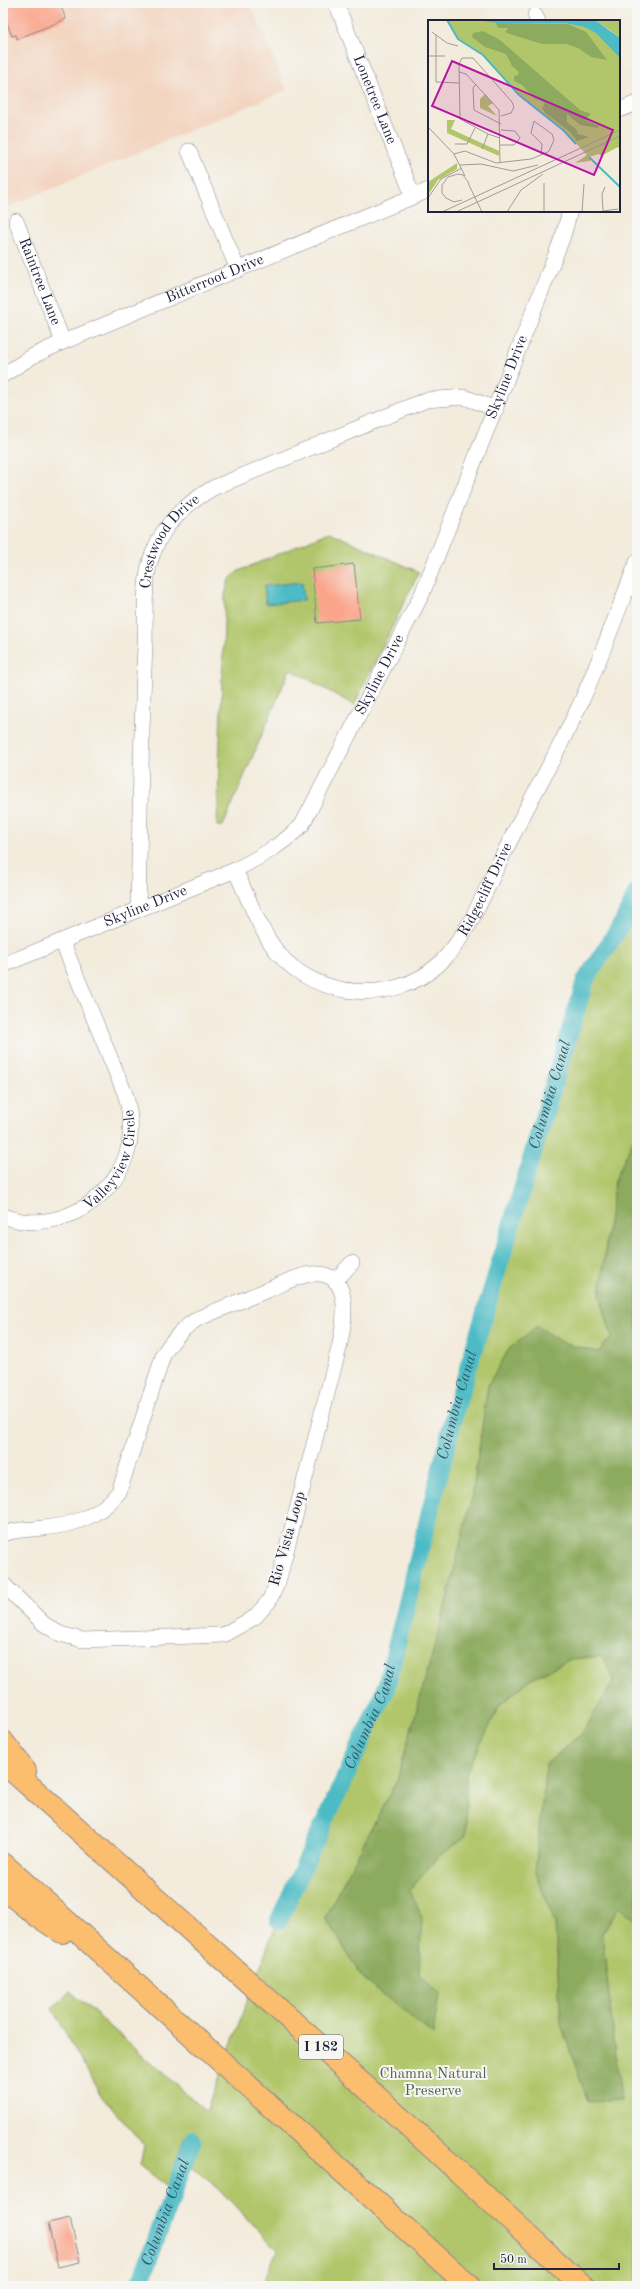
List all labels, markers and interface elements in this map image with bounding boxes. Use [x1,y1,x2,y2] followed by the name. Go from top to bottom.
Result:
[428,20,620,212] inset map
[350,53,399,146] street label: Lonetree Lane
[16,236,63,327] street label: Raintree Lane
[164,252,266,306] street label: Bitterroot Drive
[484,333,531,421] street label: Skyline Drive
[138,492,202,589] street label: Crestwood Drive
[353,632,407,718] street label: Skyline Drive
[456,841,515,939] street label: Ridgecliff Drive
[102,883,189,930] street label: Skyline Drive
[527,1039,575,1151] water label: Columbia Canal
[81,1109,138,1213] street label: Valleyview Circle
[435,1349,481,1462] water label: Columbia Canal
[267,1490,309,1588] street label: Rio Vista Loop
[342,1663,399,1772] water label: Columbia Canal
[299,2035,343,2059] road number: I 182
[379,2067,487,2099] park label: Chamna Natural Preserve
[139,2157,193,2268] water label: Columbia Canal
[494,2245,619,2271] scale bar
[500,2253,527,2266] text: 50 m

